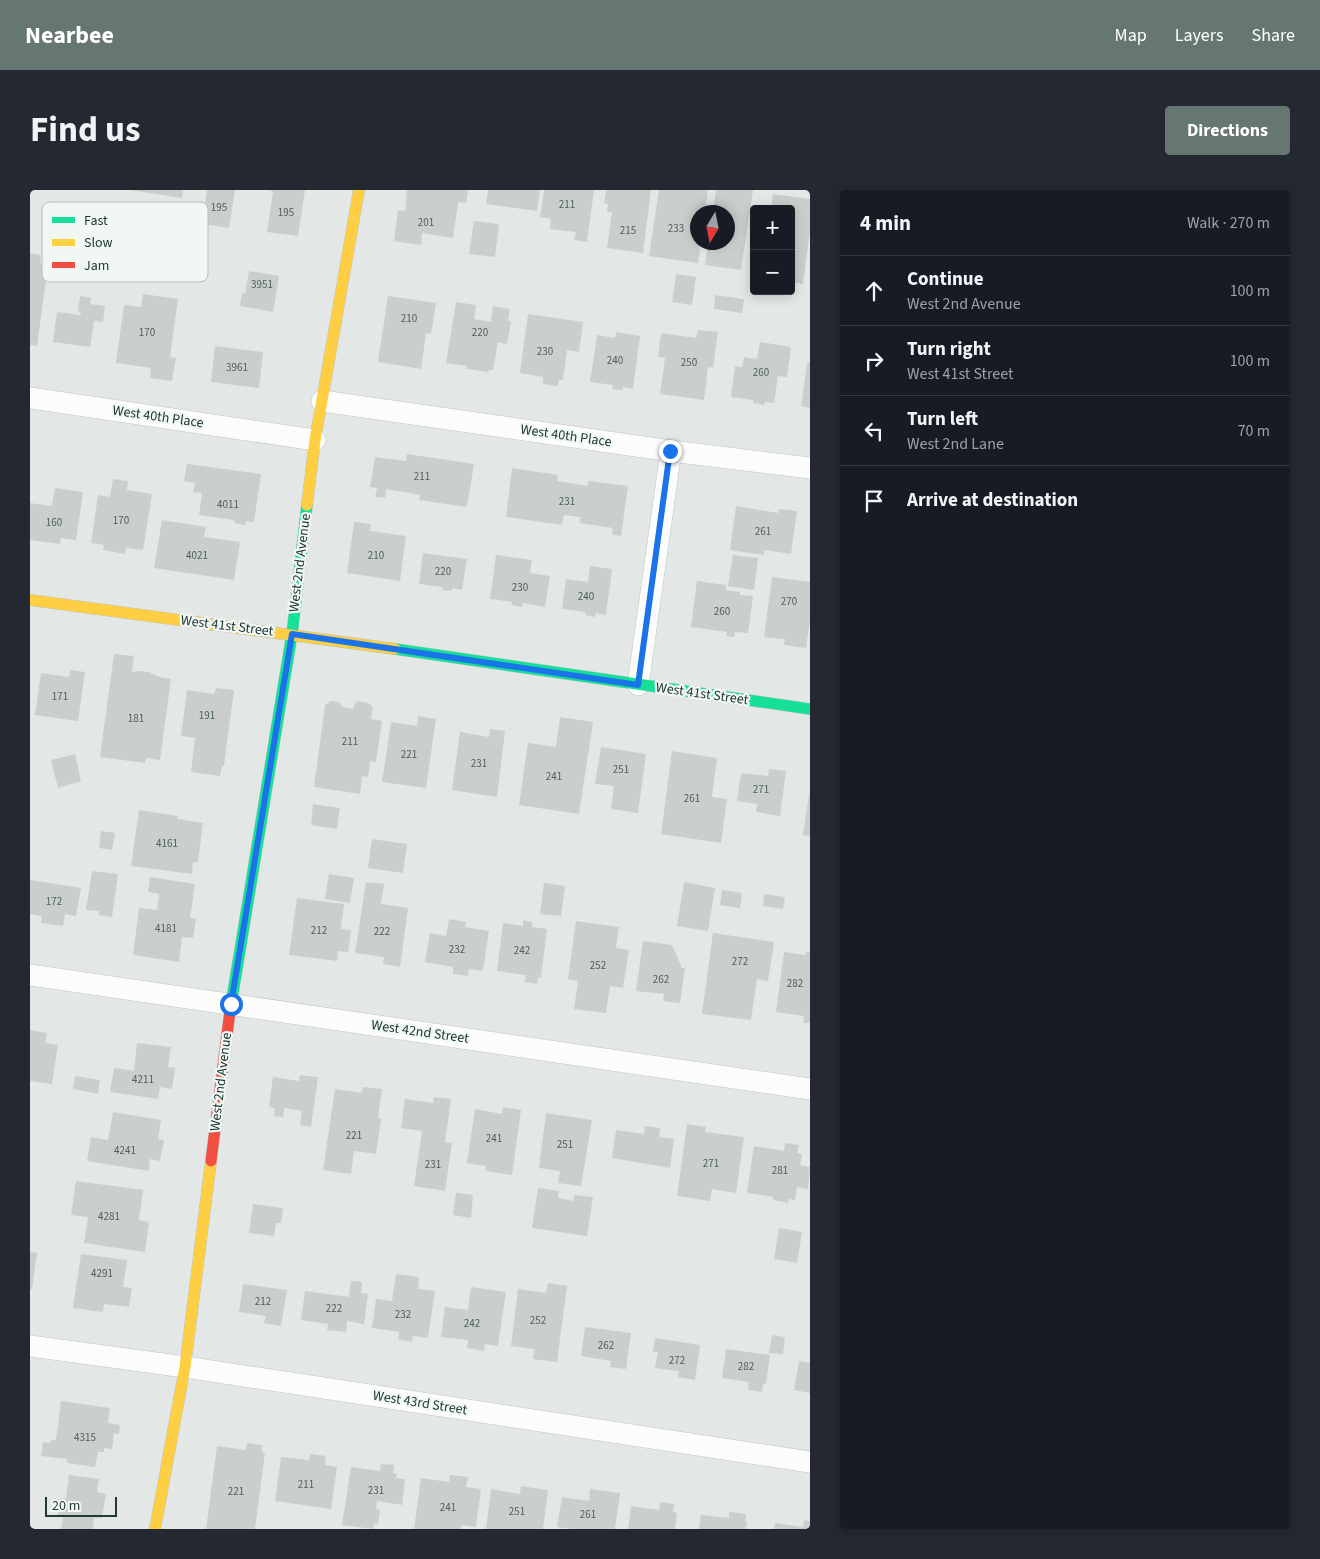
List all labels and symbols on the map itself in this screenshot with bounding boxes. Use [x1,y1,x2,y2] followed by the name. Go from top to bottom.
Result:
[559,197,575,212] house number: 211
[211,200,227,215] house number: 195
[42,202,208,282] legend
[278,205,294,220] house number: 195
[690,205,735,250] north arrow
[84,211,108,231] text: Fast
[418,215,434,230] house number: 201
[668,221,684,236] house number: 233
[620,223,636,238] house number: 215
[84,233,113,253] text: Slow
[84,256,109,276] text: Jam
[251,277,273,292] house number: 3951
[401,311,417,326] house number: 210
[139,325,155,340] house number: 170
[472,325,488,340] house number: 220
[537,344,553,359] house number: 230
[607,353,623,368] house number: 240
[681,355,697,370] house number: 250
[226,360,248,375] house number: 3961
[753,365,769,380] house number: 260
[111,401,205,433] street label: West 40th Place
[519,420,613,452] street label: West 40th Place
[659,440,682,463] route end
[414,469,430,484] house number: 211
[559,494,575,509] house number: 231
[217,497,239,512] house number: 4011
[284,512,316,614] street label: West 2nd Avenue
[113,513,129,528] house number: 170
[46,515,62,530] house number: 160
[755,524,771,539] house number: 261
[186,548,208,563] house number: 4021
[368,548,384,563] house number: 210
[435,564,451,579] house number: 220
[512,580,528,595] house number: 230
[578,589,594,604] house number: 240
[781,594,797,609] house number: 270
[714,604,730,619] house number: 260
[180,610,275,642] street label: West 41st Street
[654,678,750,710] street label: West 41st Street
[52,689,68,704] house number: 171
[199,708,215,723] house number: 191
[128,711,144,726] house number: 181
[342,734,358,749] house number: 211
[401,747,417,762] house number: 221
[471,756,487,771] house number: 231
[613,762,629,777] house number: 251
[546,769,562,784] house number: 241
[753,782,769,797] house number: 271
[684,791,700,806] house number: 261
[156,836,178,851] house number: 4161
[46,894,62,909] house number: 172
[155,921,177,936] house number: 4181
[311,923,327,938] house number: 212
[374,924,390,939] house number: 222
[449,942,465,957] house number: 232
[514,943,530,958] house number: 242
[732,954,748,969] house number: 272
[590,958,606,973] house number: 252
[653,972,669,987] house number: 262
[787,976,803,991] house number: 282
[220,993,243,1016] route start
[370,1015,470,1049] street label: West 42nd Street
[205,1031,237,1133] street label: West 2nd Avenue
[132,1072,154,1087] house number: 4211
[346,1128,362,1143] house number: 221
[486,1131,502,1146] house number: 241
[557,1137,573,1152] house number: 251
[114,1143,136,1158] house number: 4241
[703,1156,719,1171] house number: 271
[425,1157,441,1172] house number: 231
[772,1163,788,1178] house number: 281
[98,1209,120,1224] house number: 4281
[91,1266,113,1281] house number: 4291
[255,1294,271,1309] house number: 212
[326,1301,342,1316] house number: 222
[395,1307,411,1322] house number: 232
[530,1313,546,1328] house number: 252
[464,1316,480,1331] house number: 242
[598,1338,614,1353] house number: 262
[669,1353,685,1368] house number: 272
[738,1359,754,1374] house number: 282
[371,1386,469,1420] street label: West 43rd Street
[74,1430,96,1445] house number: 4315
[298,1477,314,1492] house number: 211
[368,1483,384,1498] house number: 231
[228,1484,244,1499] house number: 221
[45,1494,118,1517] scale bar
[440,1500,456,1515] house number: 241
[509,1504,525,1519] house number: 251
[580,1507,596,1522] house number: 261

